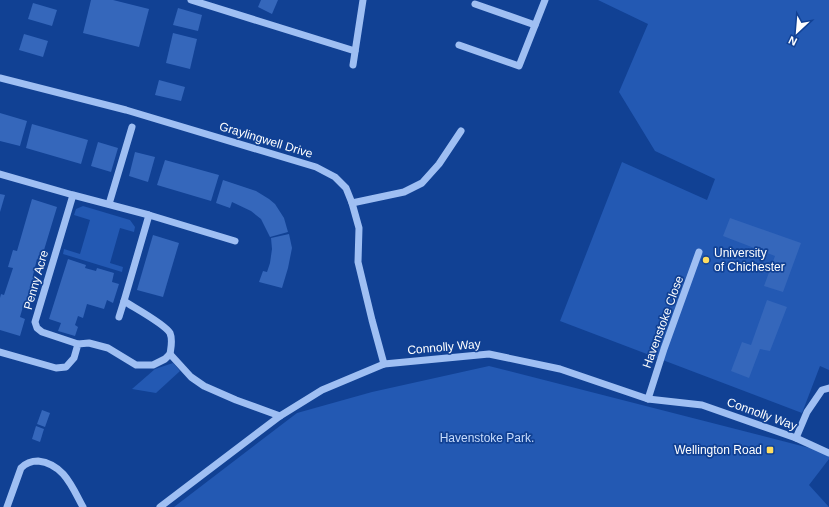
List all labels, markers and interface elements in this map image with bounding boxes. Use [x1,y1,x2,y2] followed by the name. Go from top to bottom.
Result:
[777,12,817,52] north arrow
[786,34,799,48] text: N
[218,119,315,161] street label: Graylingwell Drive
[714,246,785,274] place label: University of Chichester
[21,248,51,311] street label: Penny Acre
[701,255,711,265] marker: University of Chichester
[640,274,686,370] street label: Havenstoke Close
[407,337,481,357] street label: Connolly Way
[725,395,799,433] street label: Connolly Way
[440,431,534,445] park label: Havenstoke Park.
[674,443,762,457] place label: Wellington Road
[765,445,775,455] marker: Wellington Road

